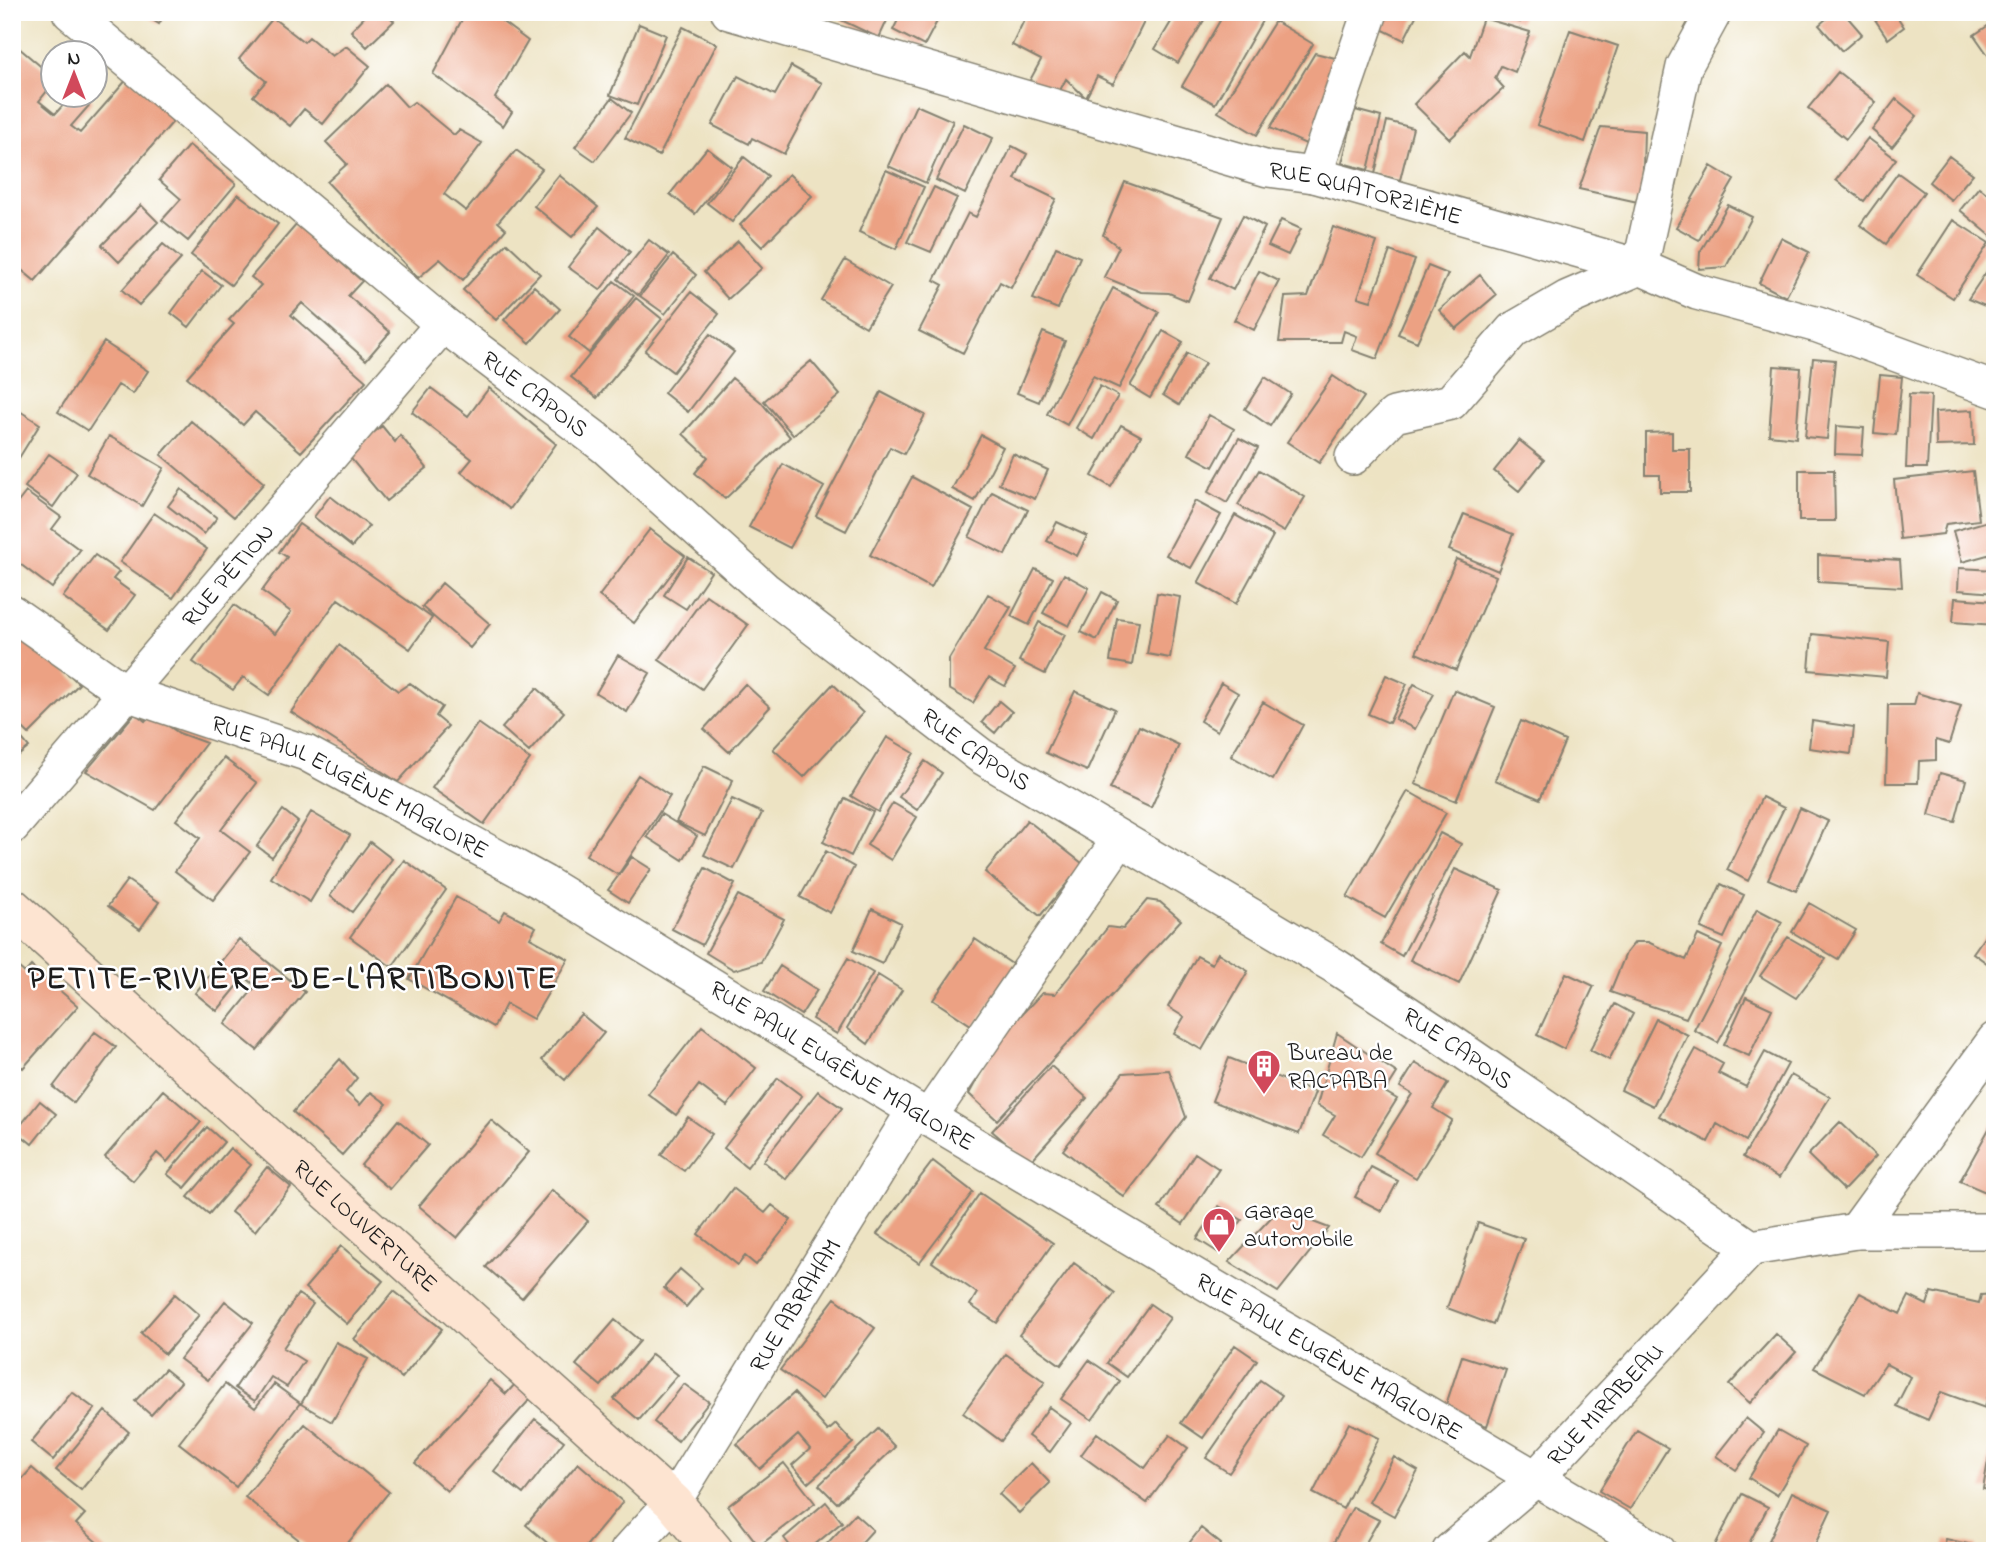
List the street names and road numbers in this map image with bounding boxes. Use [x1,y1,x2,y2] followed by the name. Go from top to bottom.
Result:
[1267,154,1466,236] street label: RUE QUATORZIÈME
[473,344,595,448] street label: RUE CAPOIS
[175,517,284,636] street label: RUE PÉTION
[913,701,1036,801] street label: RUE CAPOIS
[206,708,494,870] street label: RUE PAUL EUGÈNE MAGLOIRE
[702,973,981,1162] street label: RUE PAUL EUGÈNE MAGLOIRE
[1395,1000,1519,1100] street label: RUE CAPOIS
[284,1153,444,1302] street label: RUE LOUVERTURE
[742,1233,851,1380] street label: RUE ABRAHAM
[1188,1265,1468,1451] street label: RUE PAUL EUGÈNE MAGLOIRE
[1540,1336,1674,1475] street label: RUE MIRABEAU

